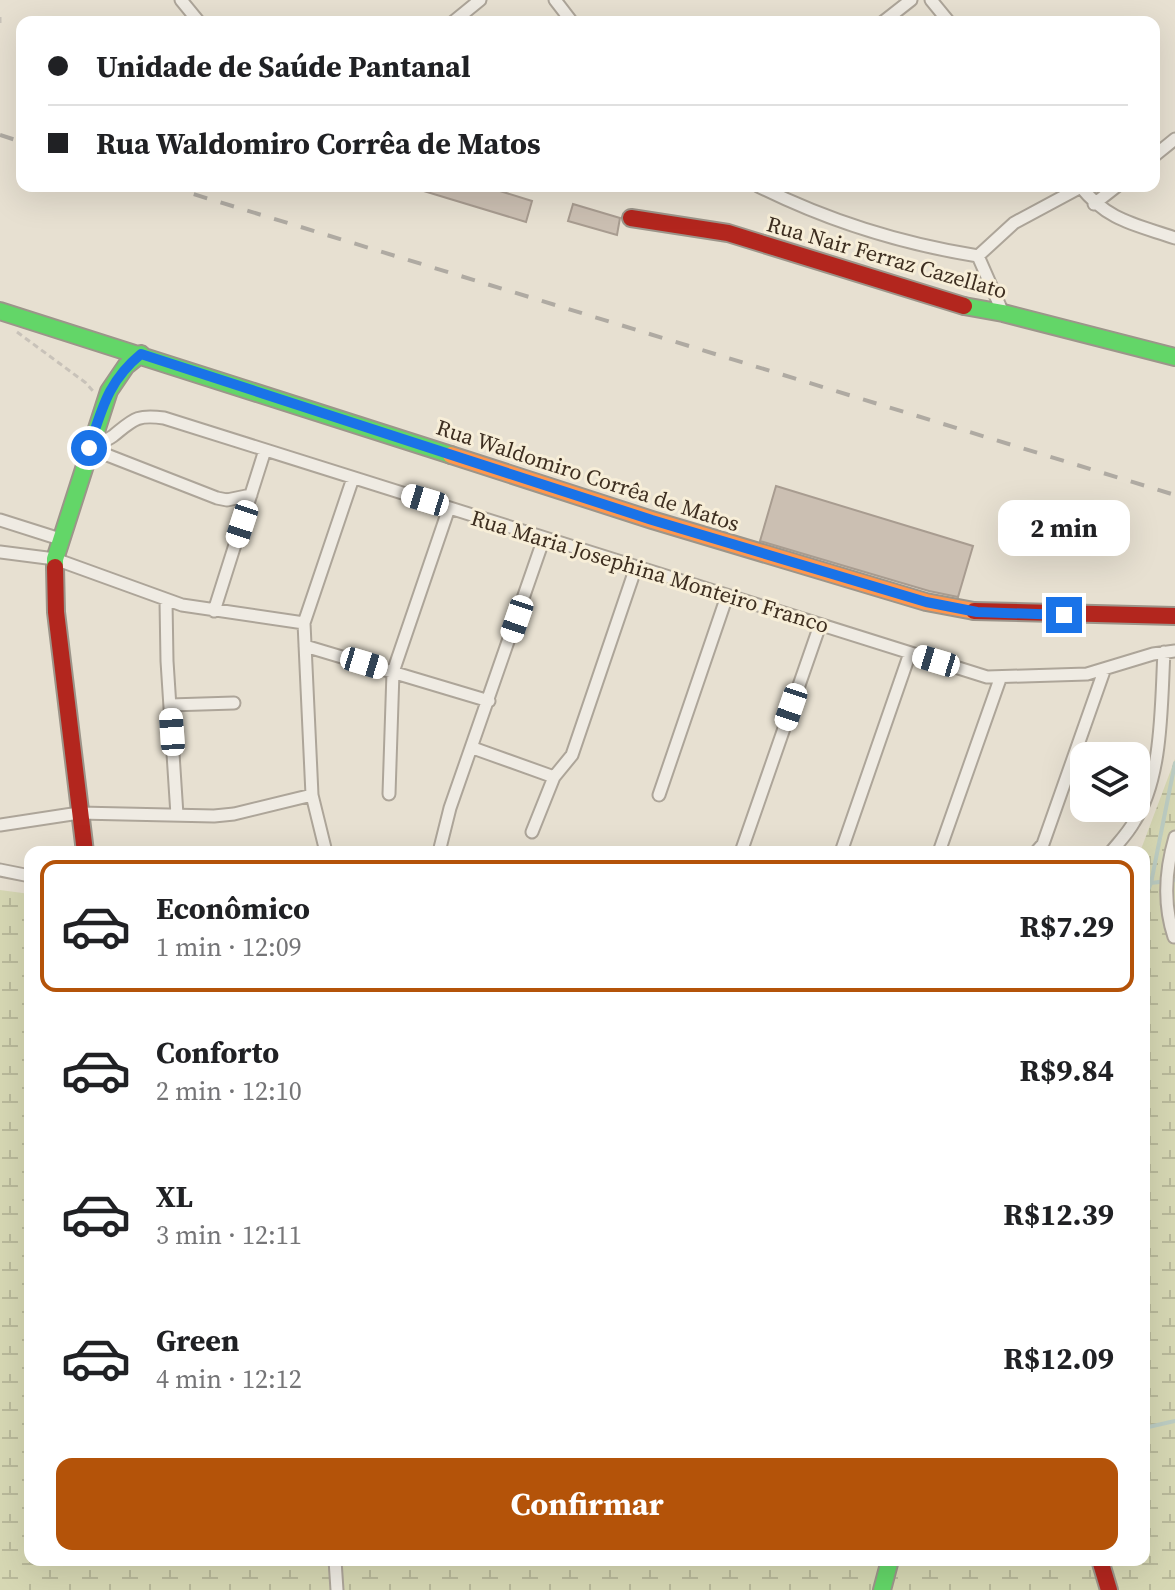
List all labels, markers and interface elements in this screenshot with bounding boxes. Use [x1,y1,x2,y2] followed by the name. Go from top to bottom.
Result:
[96,46,471,87] text: Unidade de Saúde Pantanal
[96,123,541,164] text: Rua Waldomiro Corrêa de Matos
[763,208,1011,306] street label: Rua Nair Ferraz Cazellato
[433,412,743,538] street label: Rua Waldomiro Corrêa de Matos
[71,430,107,466] route start
[399,482,451,518] car
[223,497,261,551] car
[998,499,1130,555] callout: 2 min
[467,502,833,640] street label: Rua Maria Josephina Monteiro Franco
[1030,510,1098,546] text: 2 min
[498,592,536,646] car
[1046,597,1082,633] route end
[910,643,962,679] car
[338,645,390,681] car
[772,680,810,734] car
[158,707,186,757] car
[1070,742,1150,822] map controls
[1070,742,1150,822] button: layers
[156,888,310,929] text: Econômico
[60,890,132,962] icon: car
[1019,906,1114,947] text: R$7.29
[156,929,302,965] text: 1 min · 12:09
[156,1032,279,1073] text: Conforto
[60,1034,132,1106] icon: car
[1019,1050,1114,1091] text: R$9.84
[156,1073,302,1109] text: 2 min · 12:10
[156,1176,193,1217] text: XL
[60,1178,132,1250] icon: car
[1003,1194,1114,1235] text: R$12.39
[156,1217,302,1253] text: 3 min · 12:11
[156,1320,239,1361] text: Green
[60,1322,132,1394] icon: car
[1003,1338,1114,1379] text: R$12.09
[156,1361,302,1397] text: 4 min · 12:12
[56,1458,1118,1550] button: Confirmar

